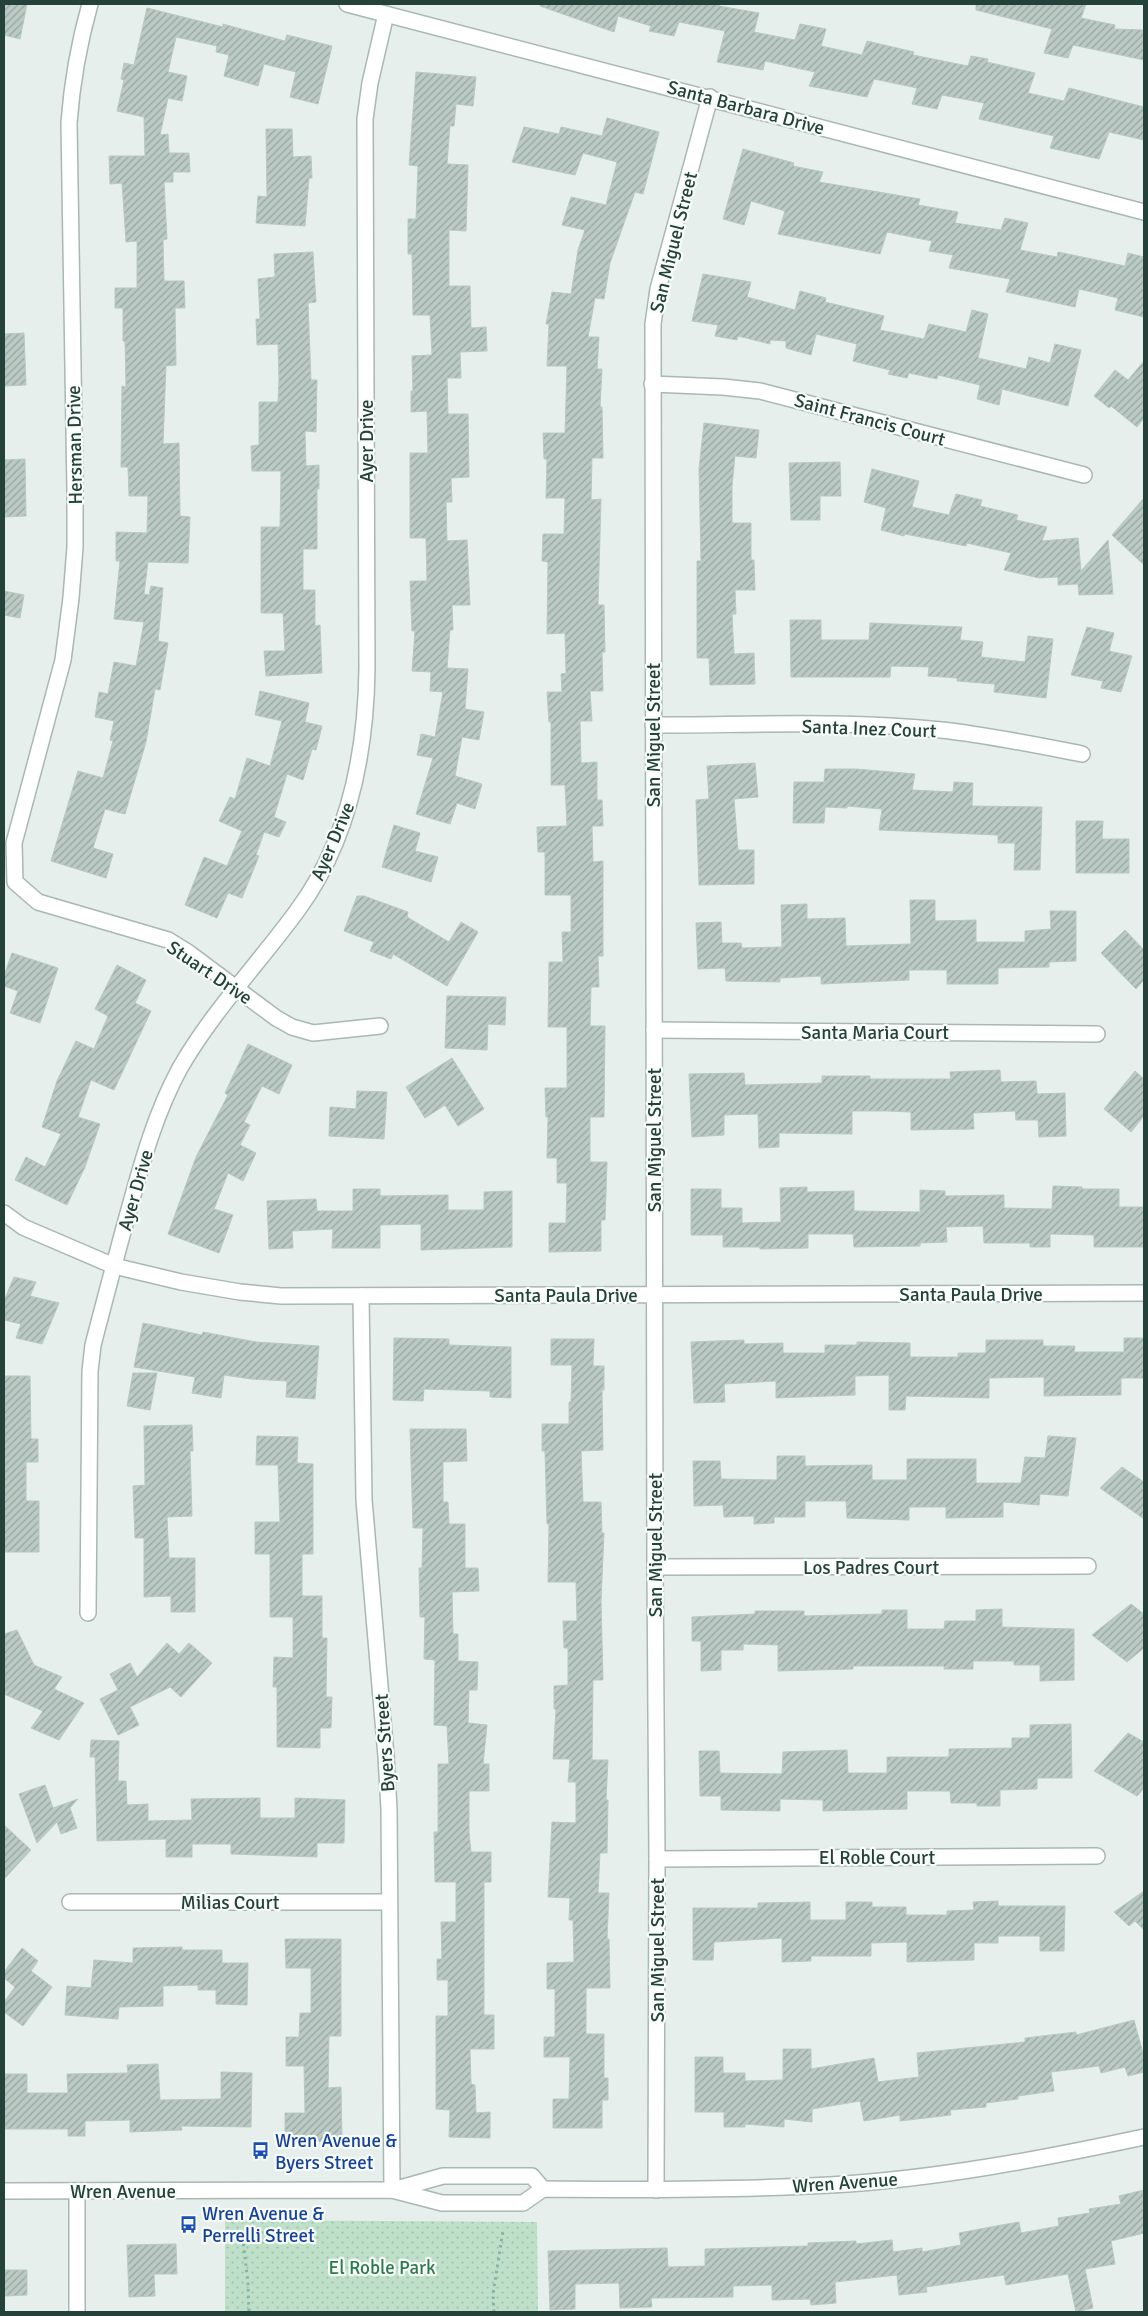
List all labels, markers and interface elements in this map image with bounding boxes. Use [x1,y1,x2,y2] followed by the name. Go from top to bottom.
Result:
[664,75,827,141] street label: Santa Barbara Drive
[645,169,703,315] street label: San Miguel Street
[62,385,88,505] street label: Hersman Drive
[792,388,948,452] street label: Saint Francis Court
[355,399,379,483] street label: Ayer Drive
[642,662,666,807] street label: San Miguel Street
[801,715,937,743] street label: Santa Inez Court
[306,798,360,884] street label: Ayer Drive
[162,935,257,1010] street label: Stuart Drive
[801,1021,949,1045] street label: Santa Maria Court
[643,1067,667,1212] street label: San Miguel Street
[113,1147,159,1234] street label: Ayer Drive
[899,1283,1043,1307] street label: Santa Paula Drive
[494,1284,638,1308] street label: Santa Paula Drive
[644,1472,668,1617] street label: San Miguel Street
[803,1556,939,1580] street label: Los Padres Court
[370,1693,400,1793] street label: Byers Street
[819,1846,935,1870] street label: El Roble Court
[646,1877,670,2022] street label: San Miguel Street
[181,1891,280,1915] street label: Milias Court
[275,2129,397,2175] place label: Wren Avenue & Byers Street
[251,2141,271,2161] bus stop icon: Wren Avenue & Byers Street
[791,2167,899,2199] street label: Wren Avenue
[70,2180,176,2204] street label: Wren Avenue
[202,2202,324,2248] place label: Wren Avenue & Perrelli Street
[178,2214,198,2234] bus stop icon: Wren Avenue & Perrelli Street
[328,2256,436,2280] park label: El Roble Park

